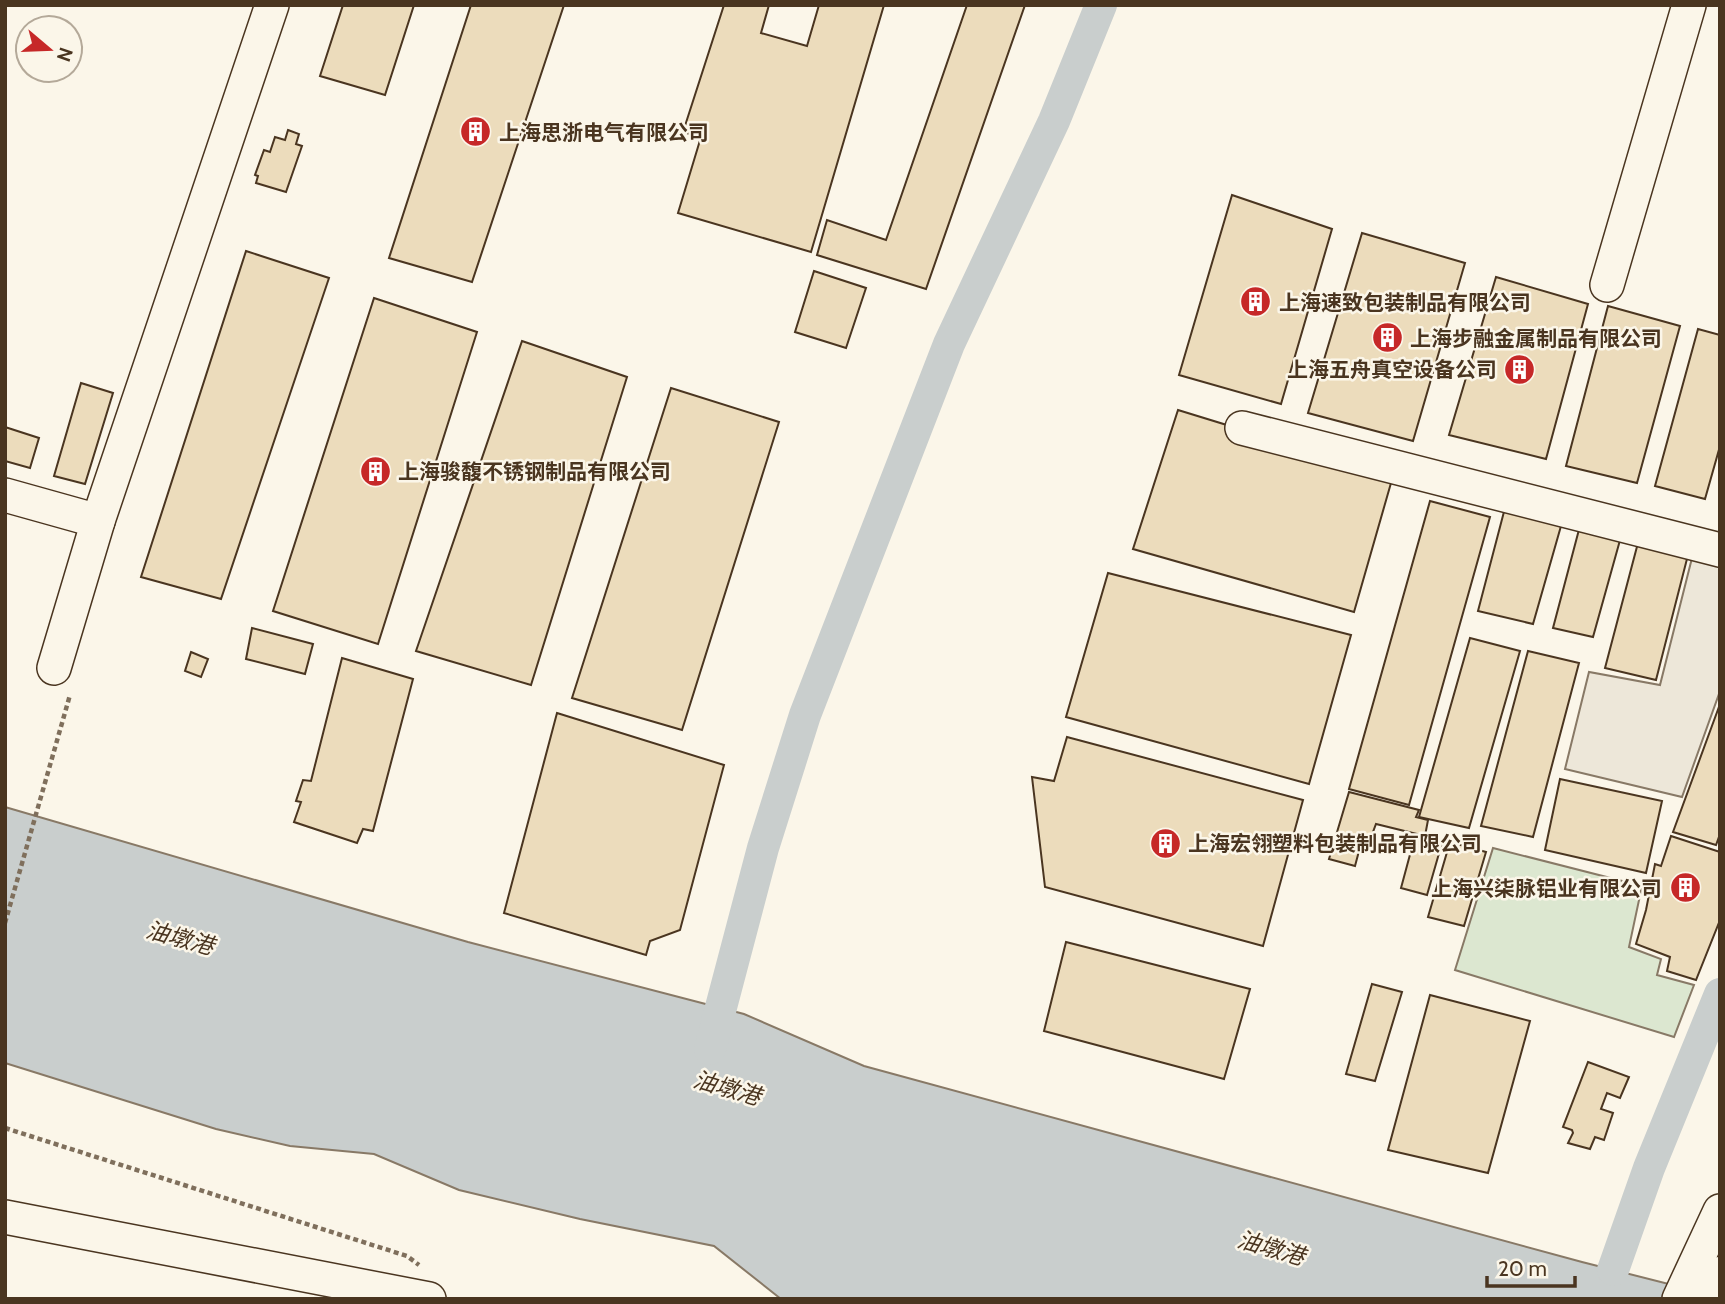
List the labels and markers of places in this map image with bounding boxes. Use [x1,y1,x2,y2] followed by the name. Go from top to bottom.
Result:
[459,115,493,149] building icon: 上海思浙电气有限公司
[499,120,709,145] place label: 上海思浙电气有限公司
[1239,285,1273,319] building icon: 上海速致包装制品有限公司
[1279,290,1531,315] place label: 上海速致包装制品有限公司
[1370,321,1404,355] building icon: 上海步融金属制品有限公司
[1410,326,1662,351] place label: 上海步融金属制品有限公司
[1503,352,1537,386] building icon: 上海五舟真空设备公司
[1287,357,1497,382] place label: 上海五舟真空设备公司
[358,454,392,488] building icon: 上海骏馥不锈钢制品有限公司
[398,459,671,484] place label: 上海骏馥不锈钢制品有限公司
[1148,826,1182,860] building icon: 上海宏翎塑料包装制品有限公司
[1188,831,1482,856] place label: 上海宏翎塑料包装制品有限公司
[1668,871,1702,905] building icon: 上海兴柒脉铝业有限公司
[1431,876,1662,901] place label: 上海兴柒脉铝业有限公司

